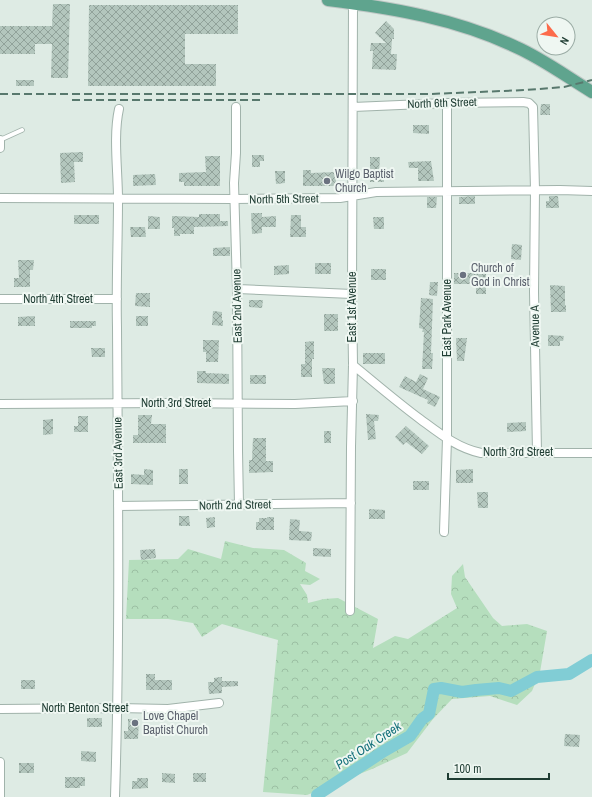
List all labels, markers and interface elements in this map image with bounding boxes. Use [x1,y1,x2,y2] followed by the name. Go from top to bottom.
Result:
[536,16,576,56] north arrow
[557,35,572,47] text: N
[407,94,477,112] street label: North 6th Street
[335,166,394,196] place label: Wilgo Baptist Church
[322,176,332,186] marker: Wilgo Baptist Church
[249,190,319,208] street label: North 5th Street
[471,260,530,290] place label: Church of God in Christ
[228,269,246,343] street label: East 2nd Avenue
[458,270,468,280] marker: Church of God in Christ
[344,272,360,342] street label: East 1st Avenue
[439,279,455,357] street label: East Park Avenue
[23,291,93,307] street label: North 4th Street
[527,304,543,348] street label: Avenue A
[141,395,211,411] street label: North 3rd Street
[109,417,127,489] street label: East 3rd Avenue
[483,444,553,460] street label: North 3rd Street
[199,496,271,514] street label: North 2nd Street
[42,700,129,716] street label: North Benton Street
[143,708,208,738] place label: Love Chapel Baptist Church
[332,717,405,773] water label: Post Oak Creek
[130,718,140,728] marker: Love Chapel Baptist Church
[448,755,549,781] scale bar
[454,761,481,777] text: 100 m

